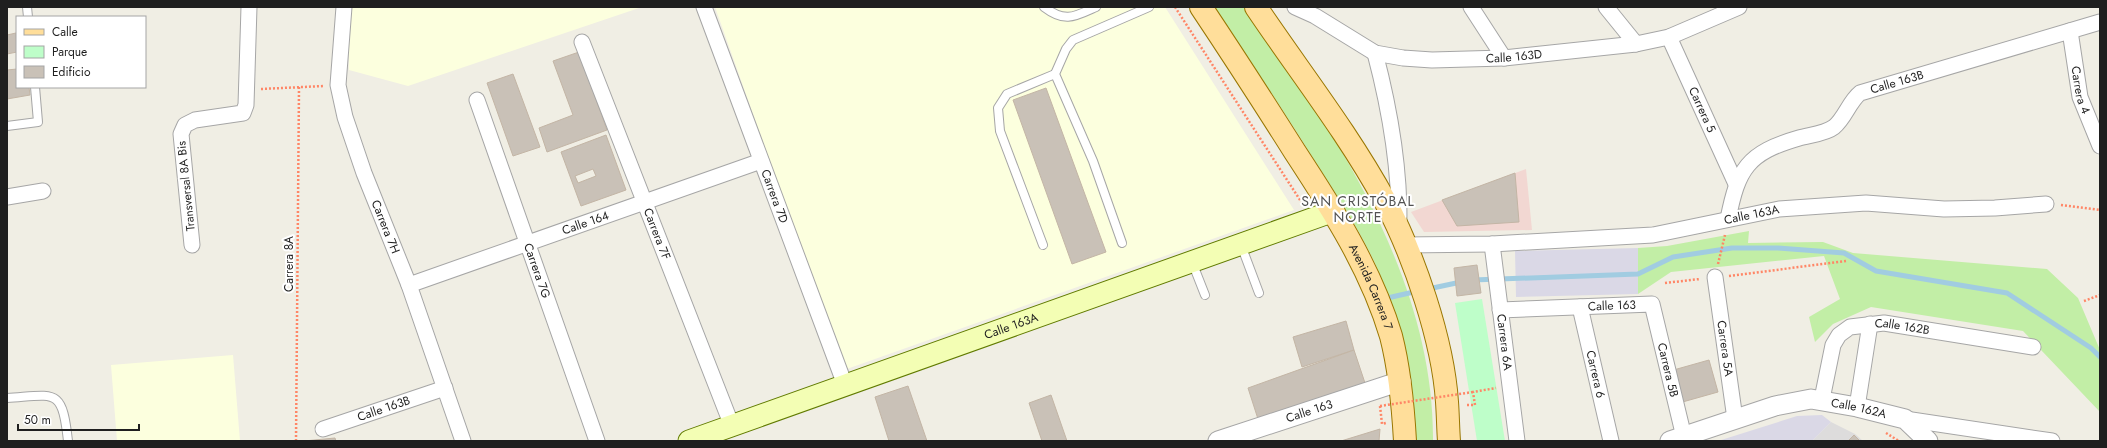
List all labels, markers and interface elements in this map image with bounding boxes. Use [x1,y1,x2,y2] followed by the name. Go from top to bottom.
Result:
[16,16,146,88] legend
[52,23,78,41] text: Calle
[52,43,87,61] text: Parque
[1486,45,1543,68] street label: Calle 163D
[52,63,91,81] text: Edificio
[2066,65,2095,117] street label: Carrera 4
[1868,66,1926,99] street label: Calle 163B
[1684,84,1721,136] street label: Carrera 5
[172,140,200,232] street label: Transversal 8A Bis
[756,167,793,226] street label: Carrera 7D
[1301,191,1415,227] district label: SAN CRISTÓBAL NORTE
[367,197,404,256] street label: Carrera 7H
[1722,200,1781,229] street label: Calle 163A
[639,205,675,262] street label: Carrera 7F
[559,206,611,239] street label: Calle 164
[280,236,298,292] street label: Carrera 8A
[519,241,555,301] street label: Carrera 7G
[1344,241,1398,333] street label: Avenida Carrera 7
[1587,296,1637,316] street label: Calle 163
[982,308,1041,344] street label: Calle 163A
[1492,313,1517,372] street label: Carrera 6A
[1874,314,1931,339] street label: Calle 162B
[1712,319,1738,378] street label: Carrera 5A
[1653,341,1683,399] street label: Carrera 5B
[1581,348,1610,400] street label: Carrera 6
[355,391,413,426] street label: Calle 163B
[1830,394,1889,423] street label: Calle 162A
[1284,395,1335,427] street label: Calle 163
[18,406,139,432] scale bar
[24,411,51,429] text: 50 m

